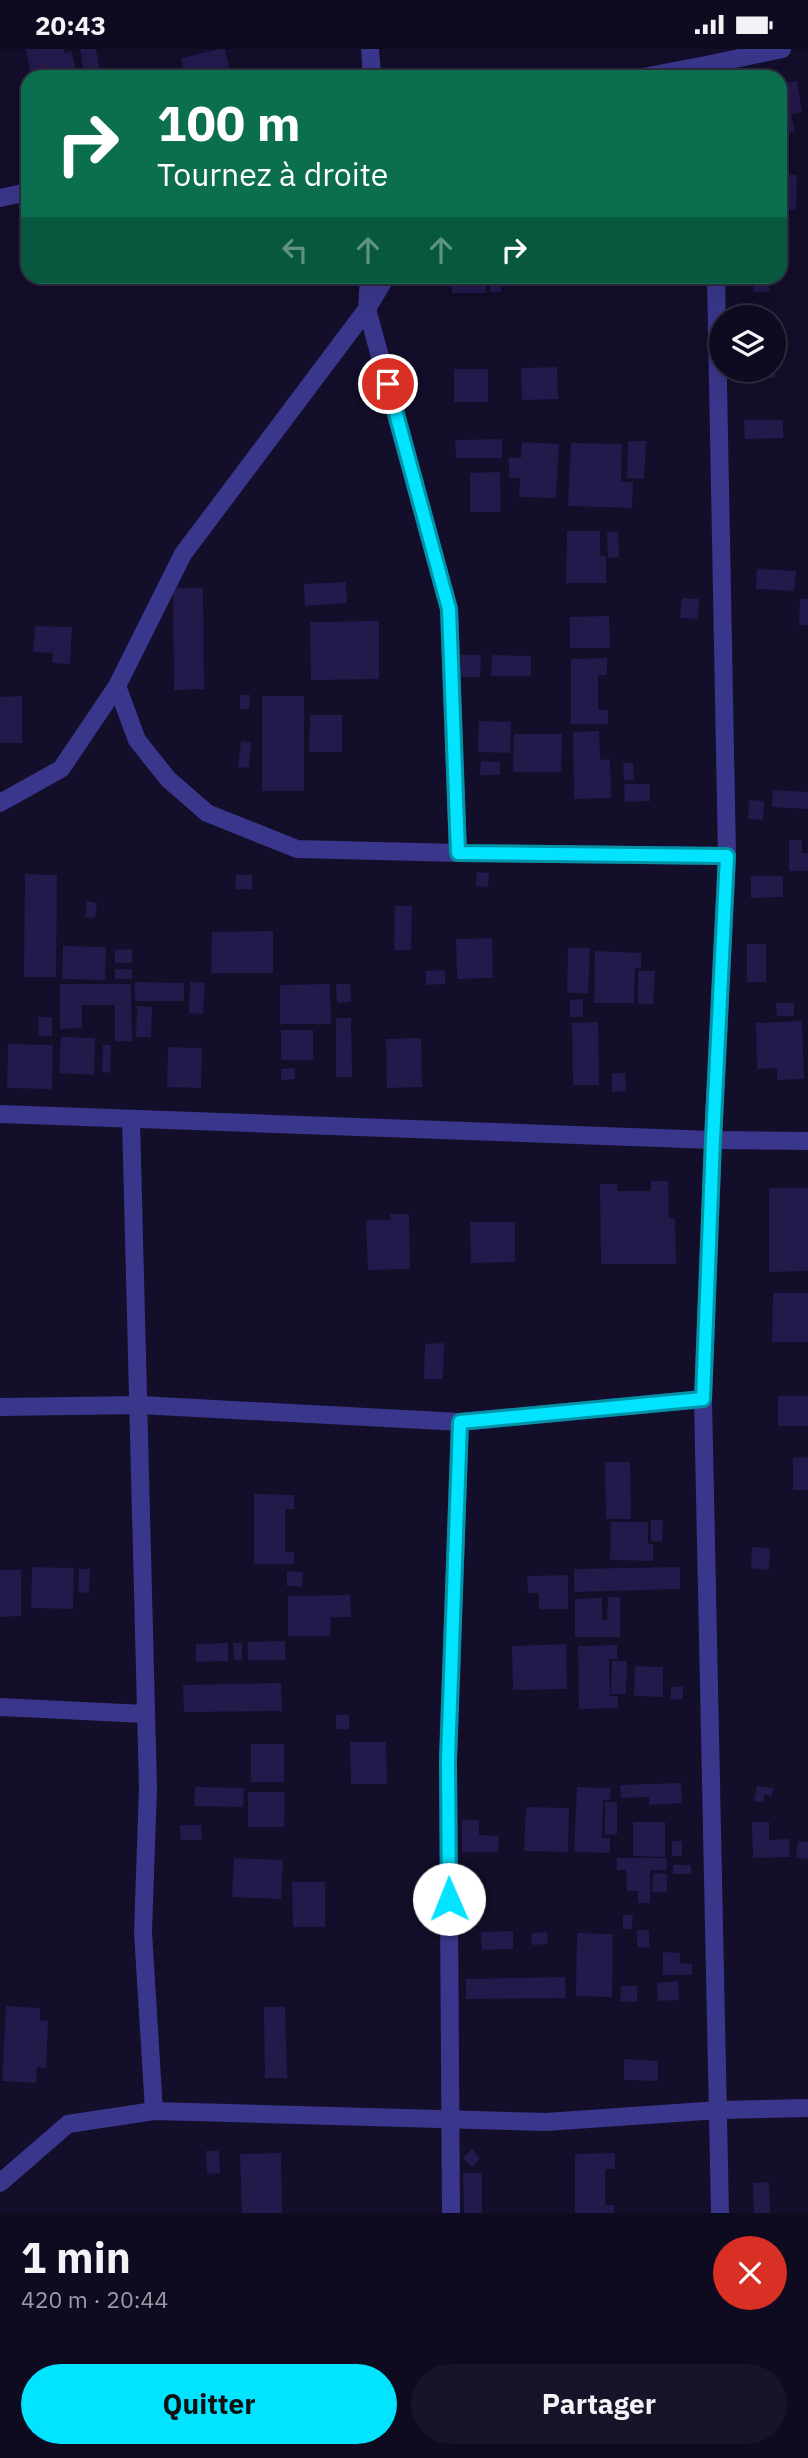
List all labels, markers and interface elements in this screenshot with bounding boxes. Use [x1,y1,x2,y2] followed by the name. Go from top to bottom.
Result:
[35,8,106,42] text: 20:43
[157,91,301,154] text: 100 m
[42,98,133,189] icon: right
[157,153,388,195] text: Tournez à droite
[276,231,314,269] icon: left
[349,231,387,269] icon: ahead
[422,231,460,269] icon: ahead
[495,231,533,269] icon: right
[709,305,786,382] map controls
[709,305,786,382] button: layers
[358,354,418,414] pin
[369,365,407,403] icon: arrive
[412,1862,486,1936] position arrow
[21,2230,131,2285] text: 1 min
[713,2236,787,2310] button: close
[21,2284,168,2314] text: 420 m · 20:44
[21,2364,397,2444] button: Quitter
[411,2364,787,2444] button: Partager

